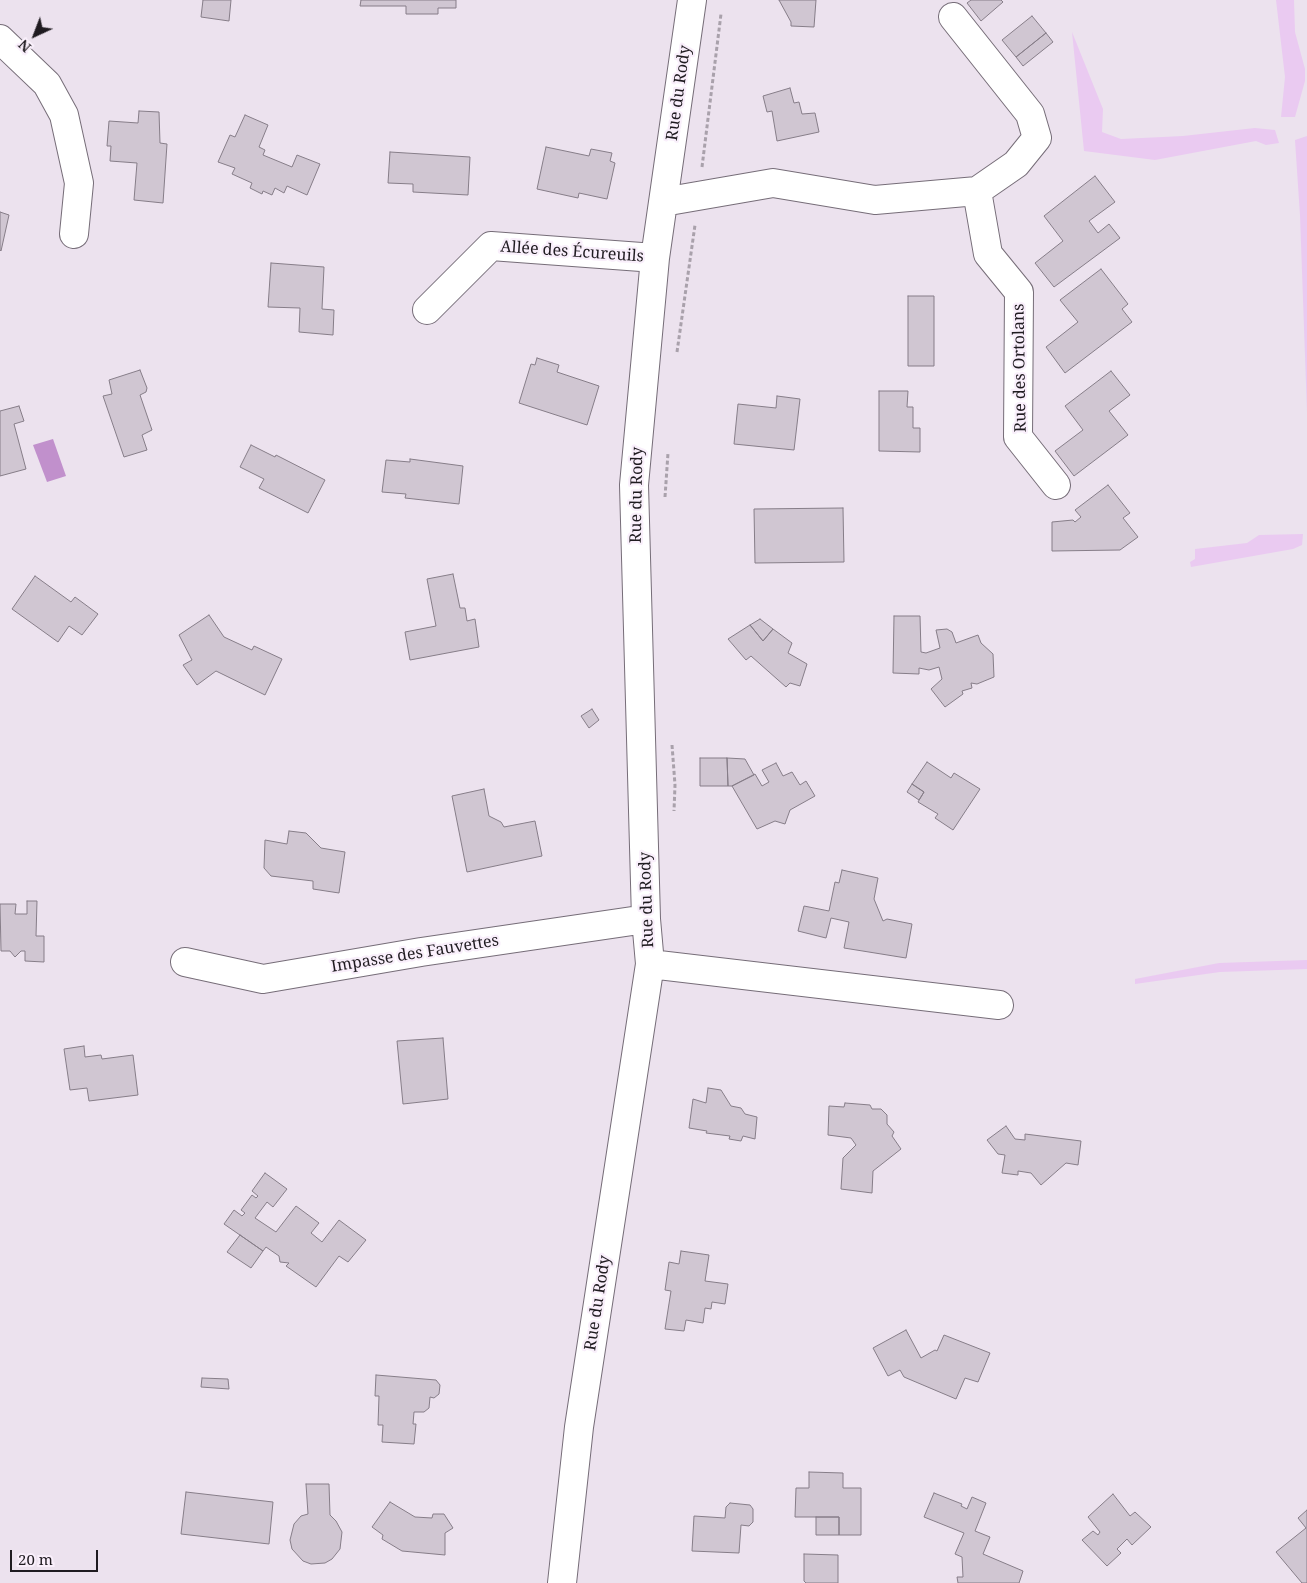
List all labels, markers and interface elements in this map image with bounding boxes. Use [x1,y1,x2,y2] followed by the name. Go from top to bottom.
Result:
[10,10,60,60] north arrow
[14,36,35,57] text: N
[663,44,695,142] street label: Rue du Rody
[500,237,644,267] street label: Allée des Écureuils
[1009,303,1031,433] street label: Rue des Ortolans
[627,447,647,543] street label: Rue du Rody
[636,852,658,948] street label: Rue du Rody
[330,931,500,977] street label: Impasse des Fauvettes
[581,1254,615,1352] street label: Rue du Rody
[12,1540,100,1572] scale bar
[18,1549,53,1569] text: 20 m

